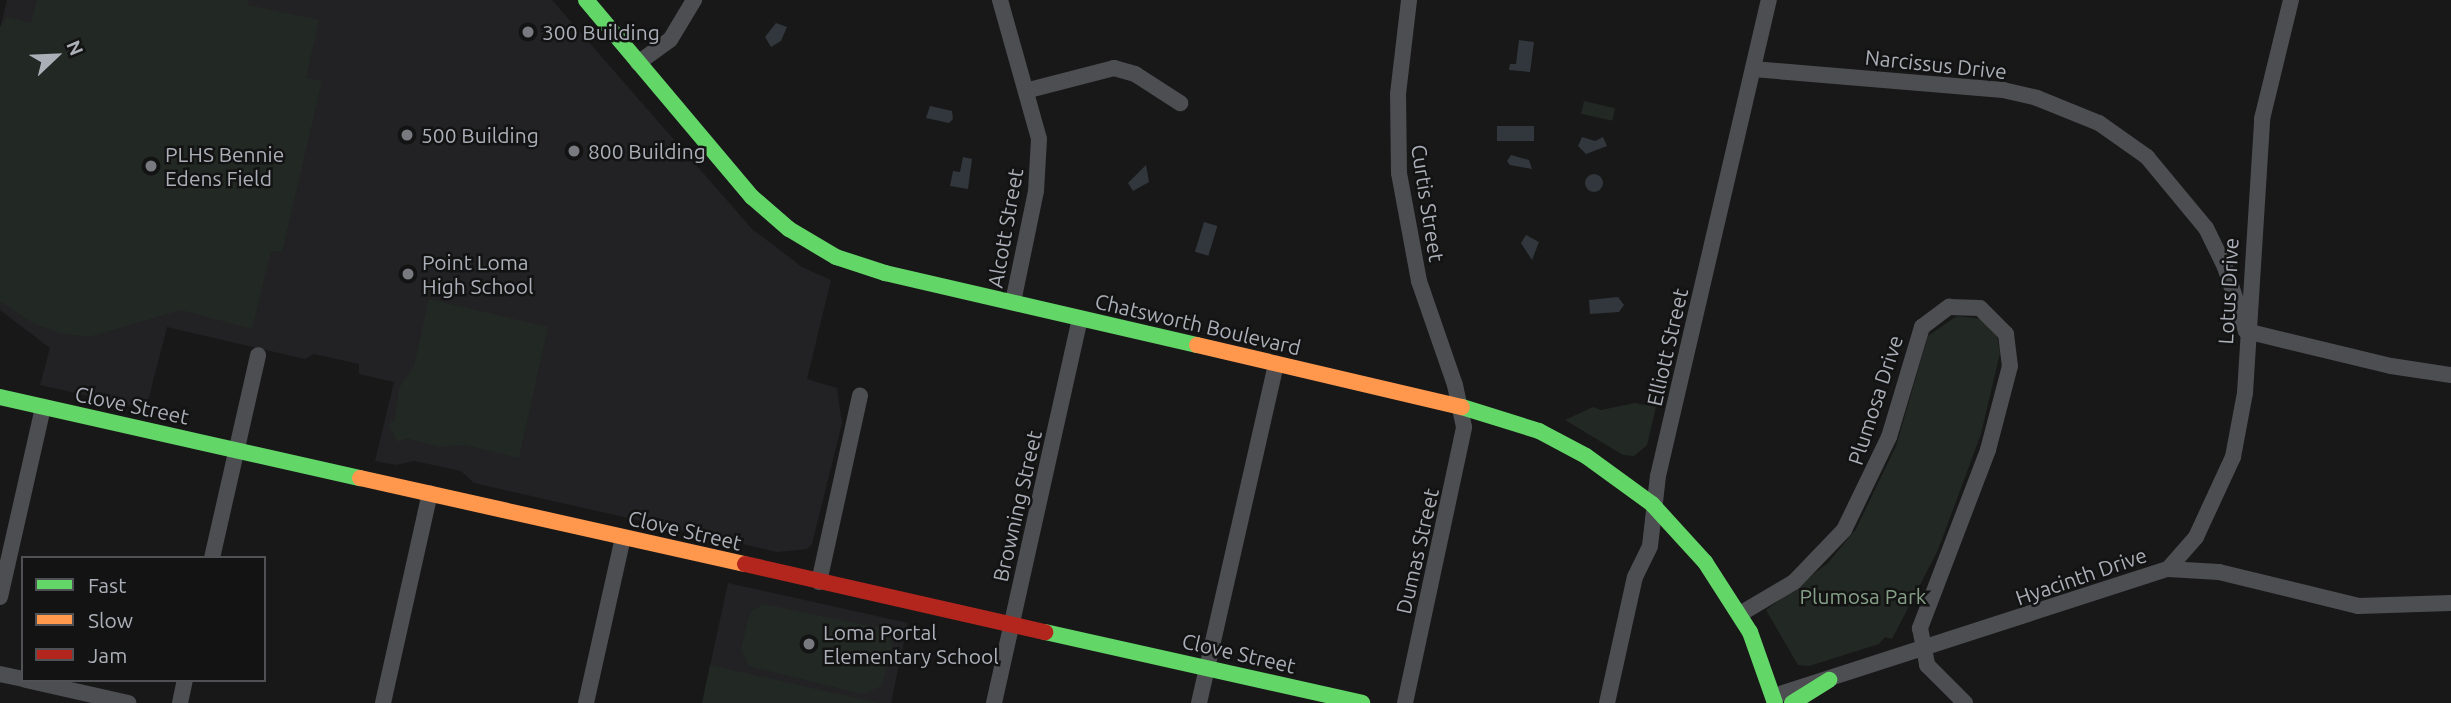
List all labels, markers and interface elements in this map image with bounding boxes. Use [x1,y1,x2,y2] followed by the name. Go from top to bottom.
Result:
[542,19,660,45] place label: 300 Building
[21,21,91,91] north arrow
[520,24,536,40] marker: 300 Building
[62,37,88,59] text: N
[1864,44,2008,84] street label: Narcissus Drive
[421,122,539,148] place label: 500 Building
[399,127,415,143] marker: 500 Building
[588,138,706,164] place label: 800 Building
[165,141,284,191] place label: PLHS Bennie Edens Field
[1406,142,1450,264] street label: Curtis Street
[566,143,582,159] marker: 800 Building
[143,158,159,174] marker: PLHS Bennie Edens Field
[982,166,1028,290] street label: Alcott Street
[2213,237,2243,345] street label: Lotus Drive
[422,249,533,299] place label: Point Loma High School
[400,266,416,282] marker: Point Loma High School
[1641,286,1693,408] street label: Elliott Street
[1093,288,1303,360] street label: Chatsworth Boulevard
[1842,332,1908,468] street label: Plumosa Drive
[73,381,191,429] street label: Clove Street
[987,428,1047,584] street label: Browning Street
[1390,486,1444,616] street label: Dumas Street
[626,505,744,555] street label: Clove Street
[2012,542,2150,610] street label: Hyacinth Drive
[21,556,266,682] legend
[88,573,126,597] text: Fast
[1800,583,1926,609] park label: Plumosa Park
[88,608,133,632] text: Slow
[823,619,999,669] place label: Loma Portal Elementary School
[1180,628,1298,678] street label: Clove Street
[801,636,817,652] marker: Loma Portal Elementary School
[88,643,127,667] text: Jam

